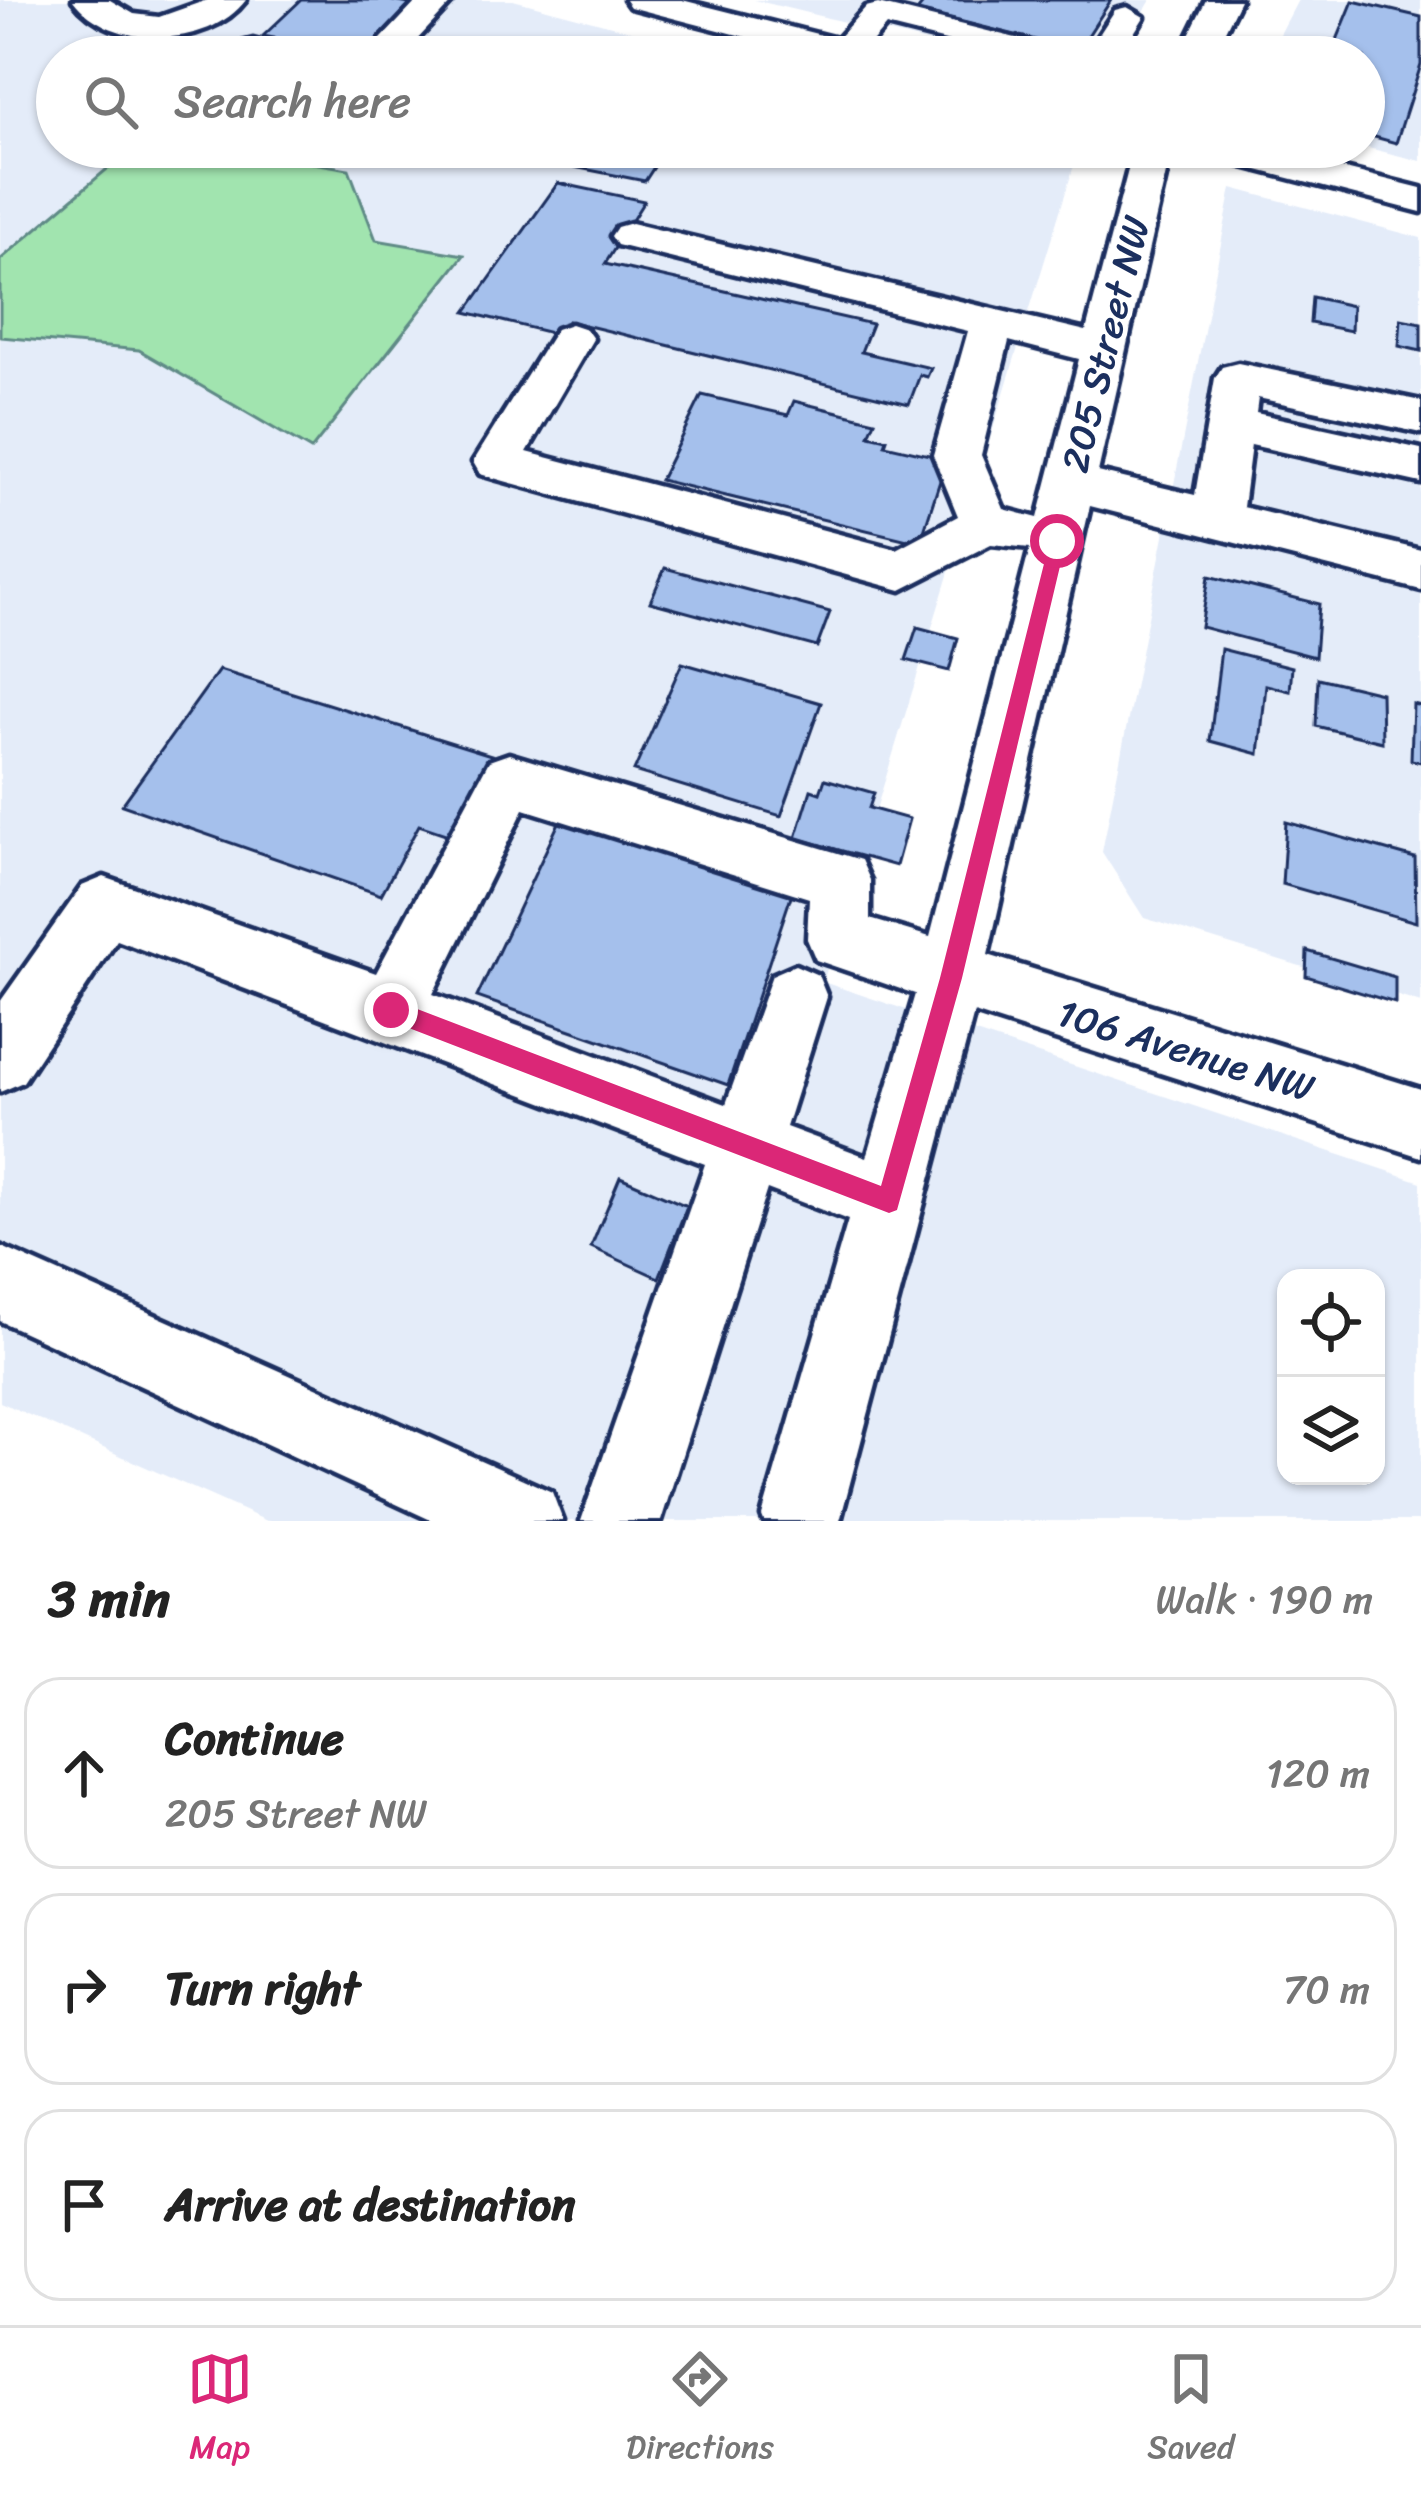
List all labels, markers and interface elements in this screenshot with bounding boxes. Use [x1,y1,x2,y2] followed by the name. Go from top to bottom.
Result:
[36,36,1385,168] search box
[174,62,411,142] text: Search here
[78,69,144,135] icon: search
[1040,208,1170,480] street label: 205 Street NW
[1030,514,1084,568] route start
[1049,978,1324,1122] street label: 106 Avenue NW
[364,983,418,1037] route end
[1277,1269,1385,1485] map controls
[1277,1269,1385,1377] button: locate
[1277,1377,1385,1485] button: layers
[48,1554,170,1644] text: 3 min
[1155,1565,1373,1634] text: Walk · 190 m
[165,1699,344,1779] text: Continue
[1266,1739,1370,1808] text: 120 m
[51,1740,117,1806] icon: ahead
[165,1779,427,1848] text: 205 Street NW
[165,1949,360,2029] text: Turn right
[1283,1955,1370,2024] text: 70 m
[51,1956,117,2022] icon: right
[165,2165,575,2245] text: Arrive at destination
[51,2172,117,2238] icon: arrive
[187,2346,253,2476] tab: Map
[626,2346,774,2476] tab: Directions
[1147,2346,1234,2476] tab: Saved

